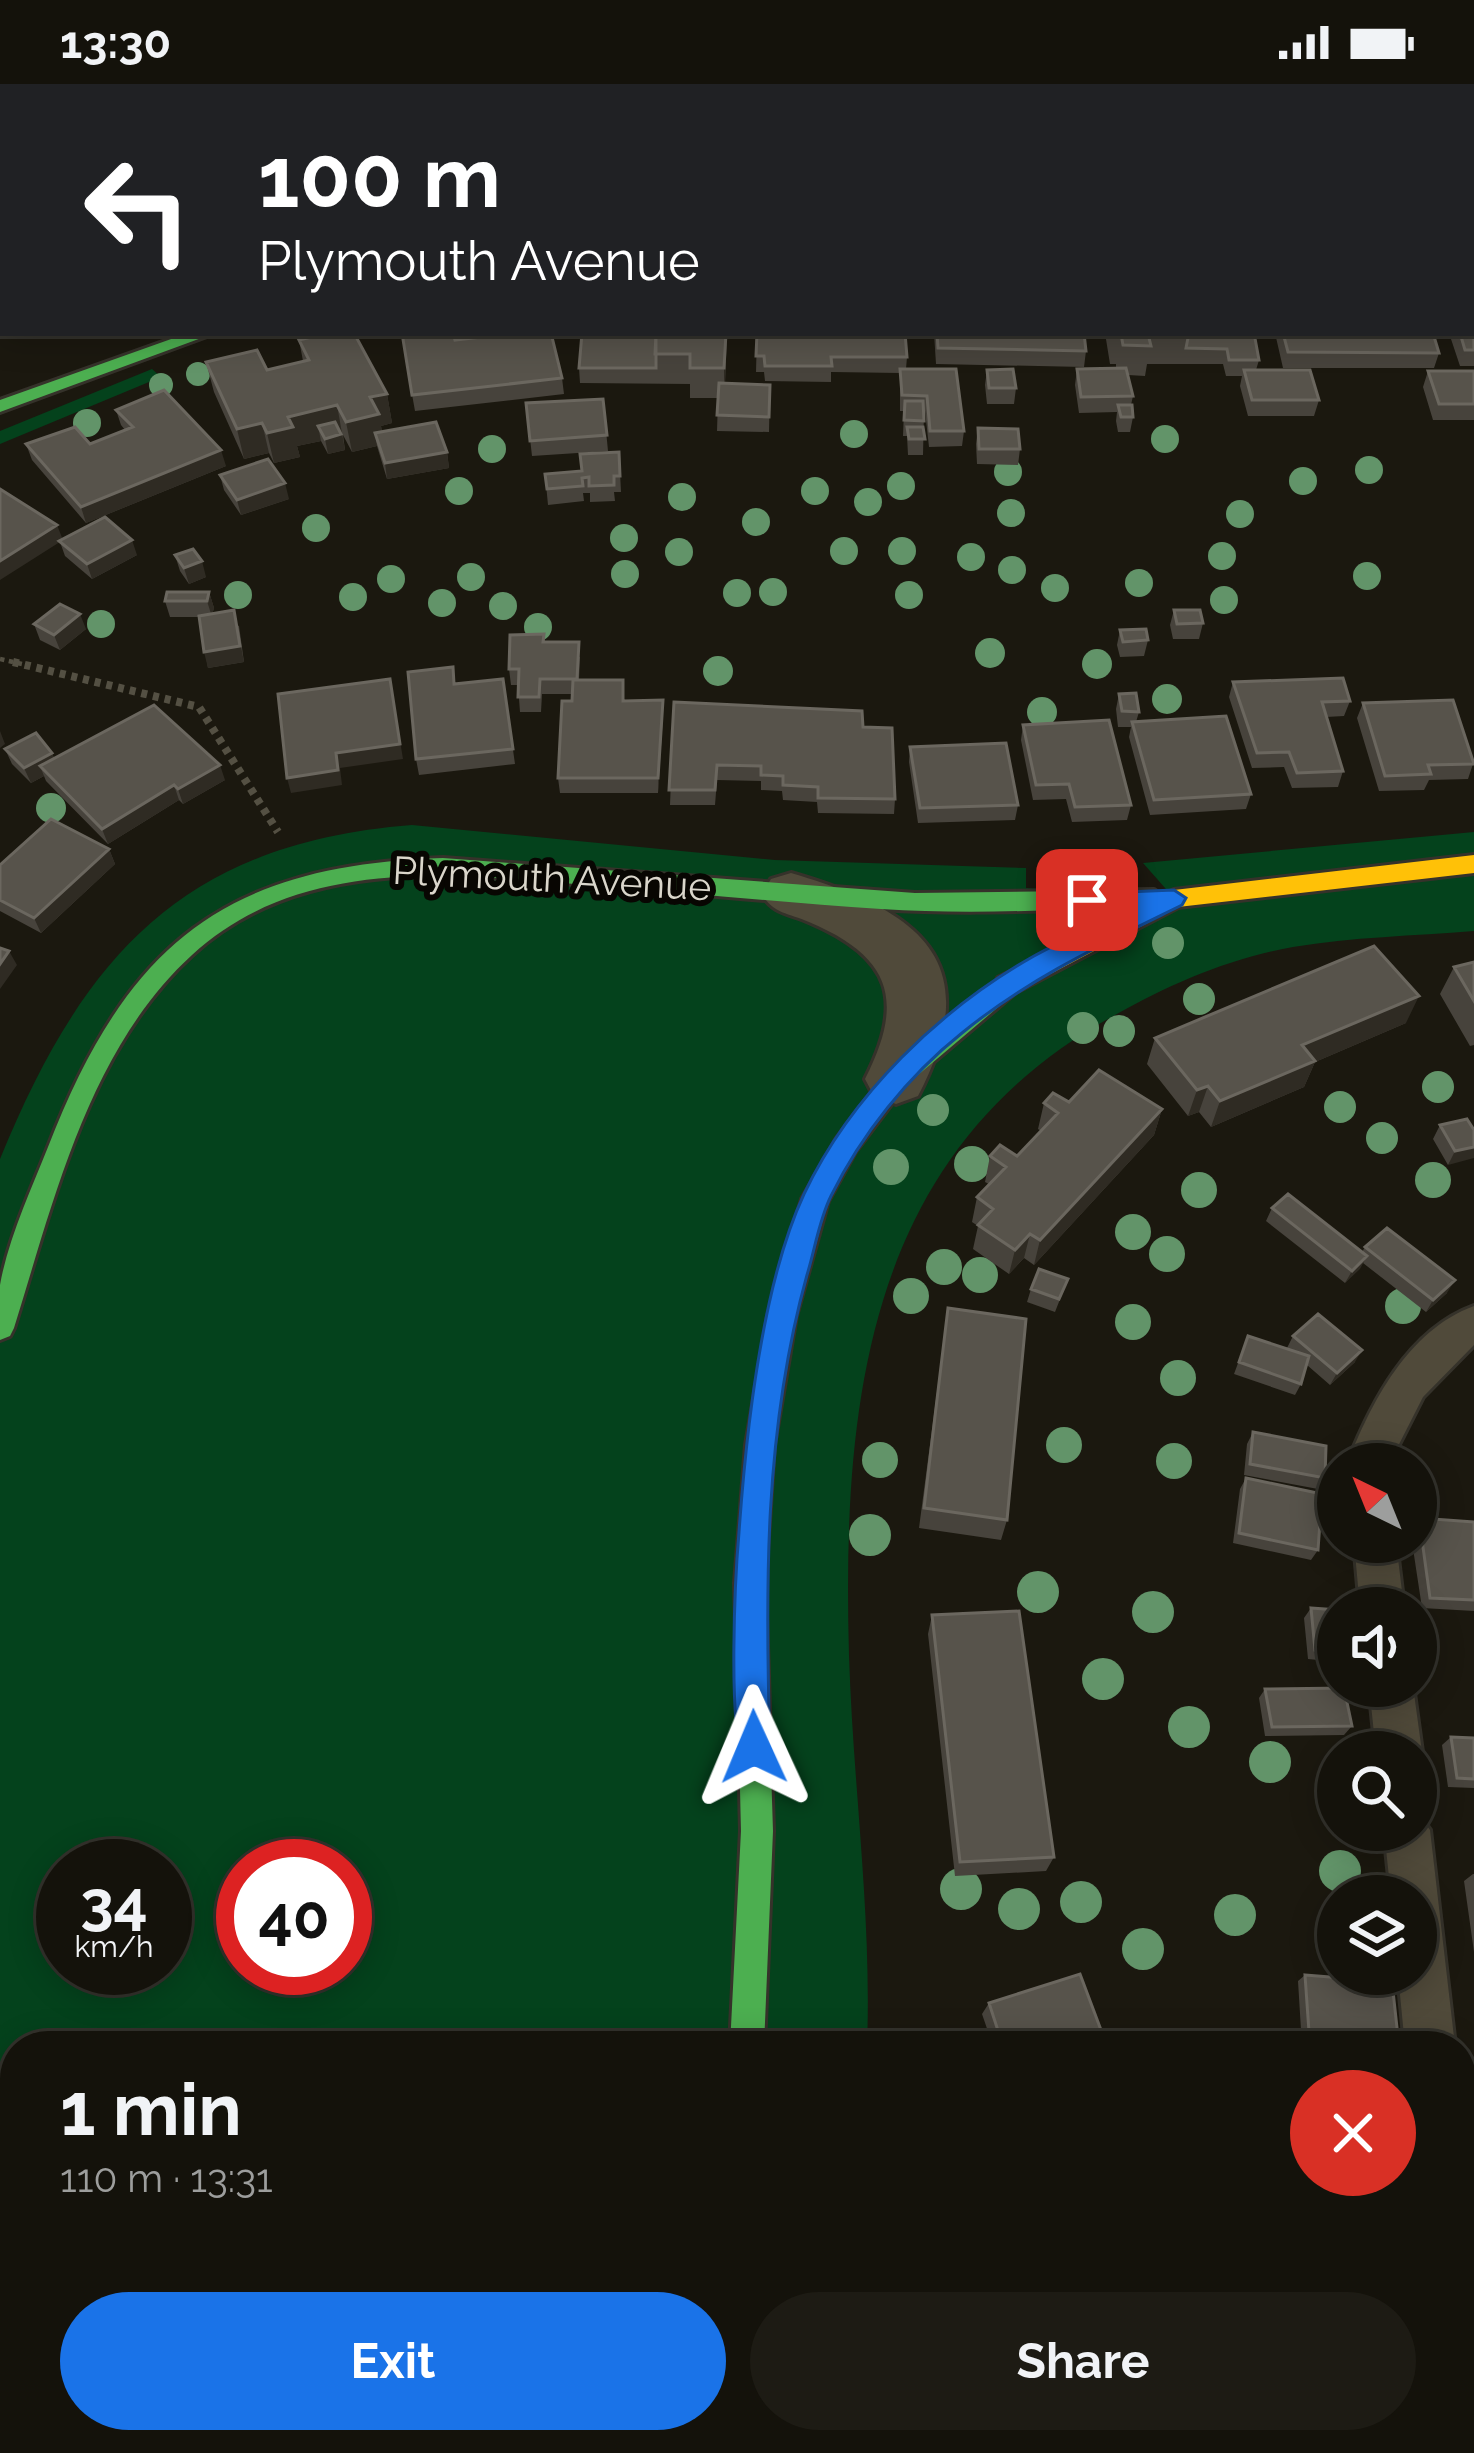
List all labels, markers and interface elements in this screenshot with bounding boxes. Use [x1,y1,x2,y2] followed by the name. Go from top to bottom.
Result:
[60,16,171,69] text: 13:30
[258,128,501,227] text: 100 m
[60,132,216,288] icon: left
[258,229,700,293] text: Plymouth Avenue
[392,847,712,909] street label: Plymouth Avenue
[1036,849,1138,951] pin
[1054,867,1120,933] icon: arrive
[1317,1443,1437,1563] north arrow
[1317,1443,1437,1995] map controls
[1317,1587,1437,1707] button: sound
[691,1684,817,1810] position arrow
[1317,1731,1437,1851] button: search
[216,1839,372,1995] speed limit sign: 40
[80,1867,148,1937] text: 34
[1317,1875,1437,1995] button: layers
[74,1929,154,1964] text: km/h
[60,2067,242,2152] text: 1 min
[1290,2070,1416,2196] button: close
[60,2155,273,2201] text: 110 m · 13:31
[60,2292,726,2430] button: Exit
[750,2292,1416,2430] button: Share

